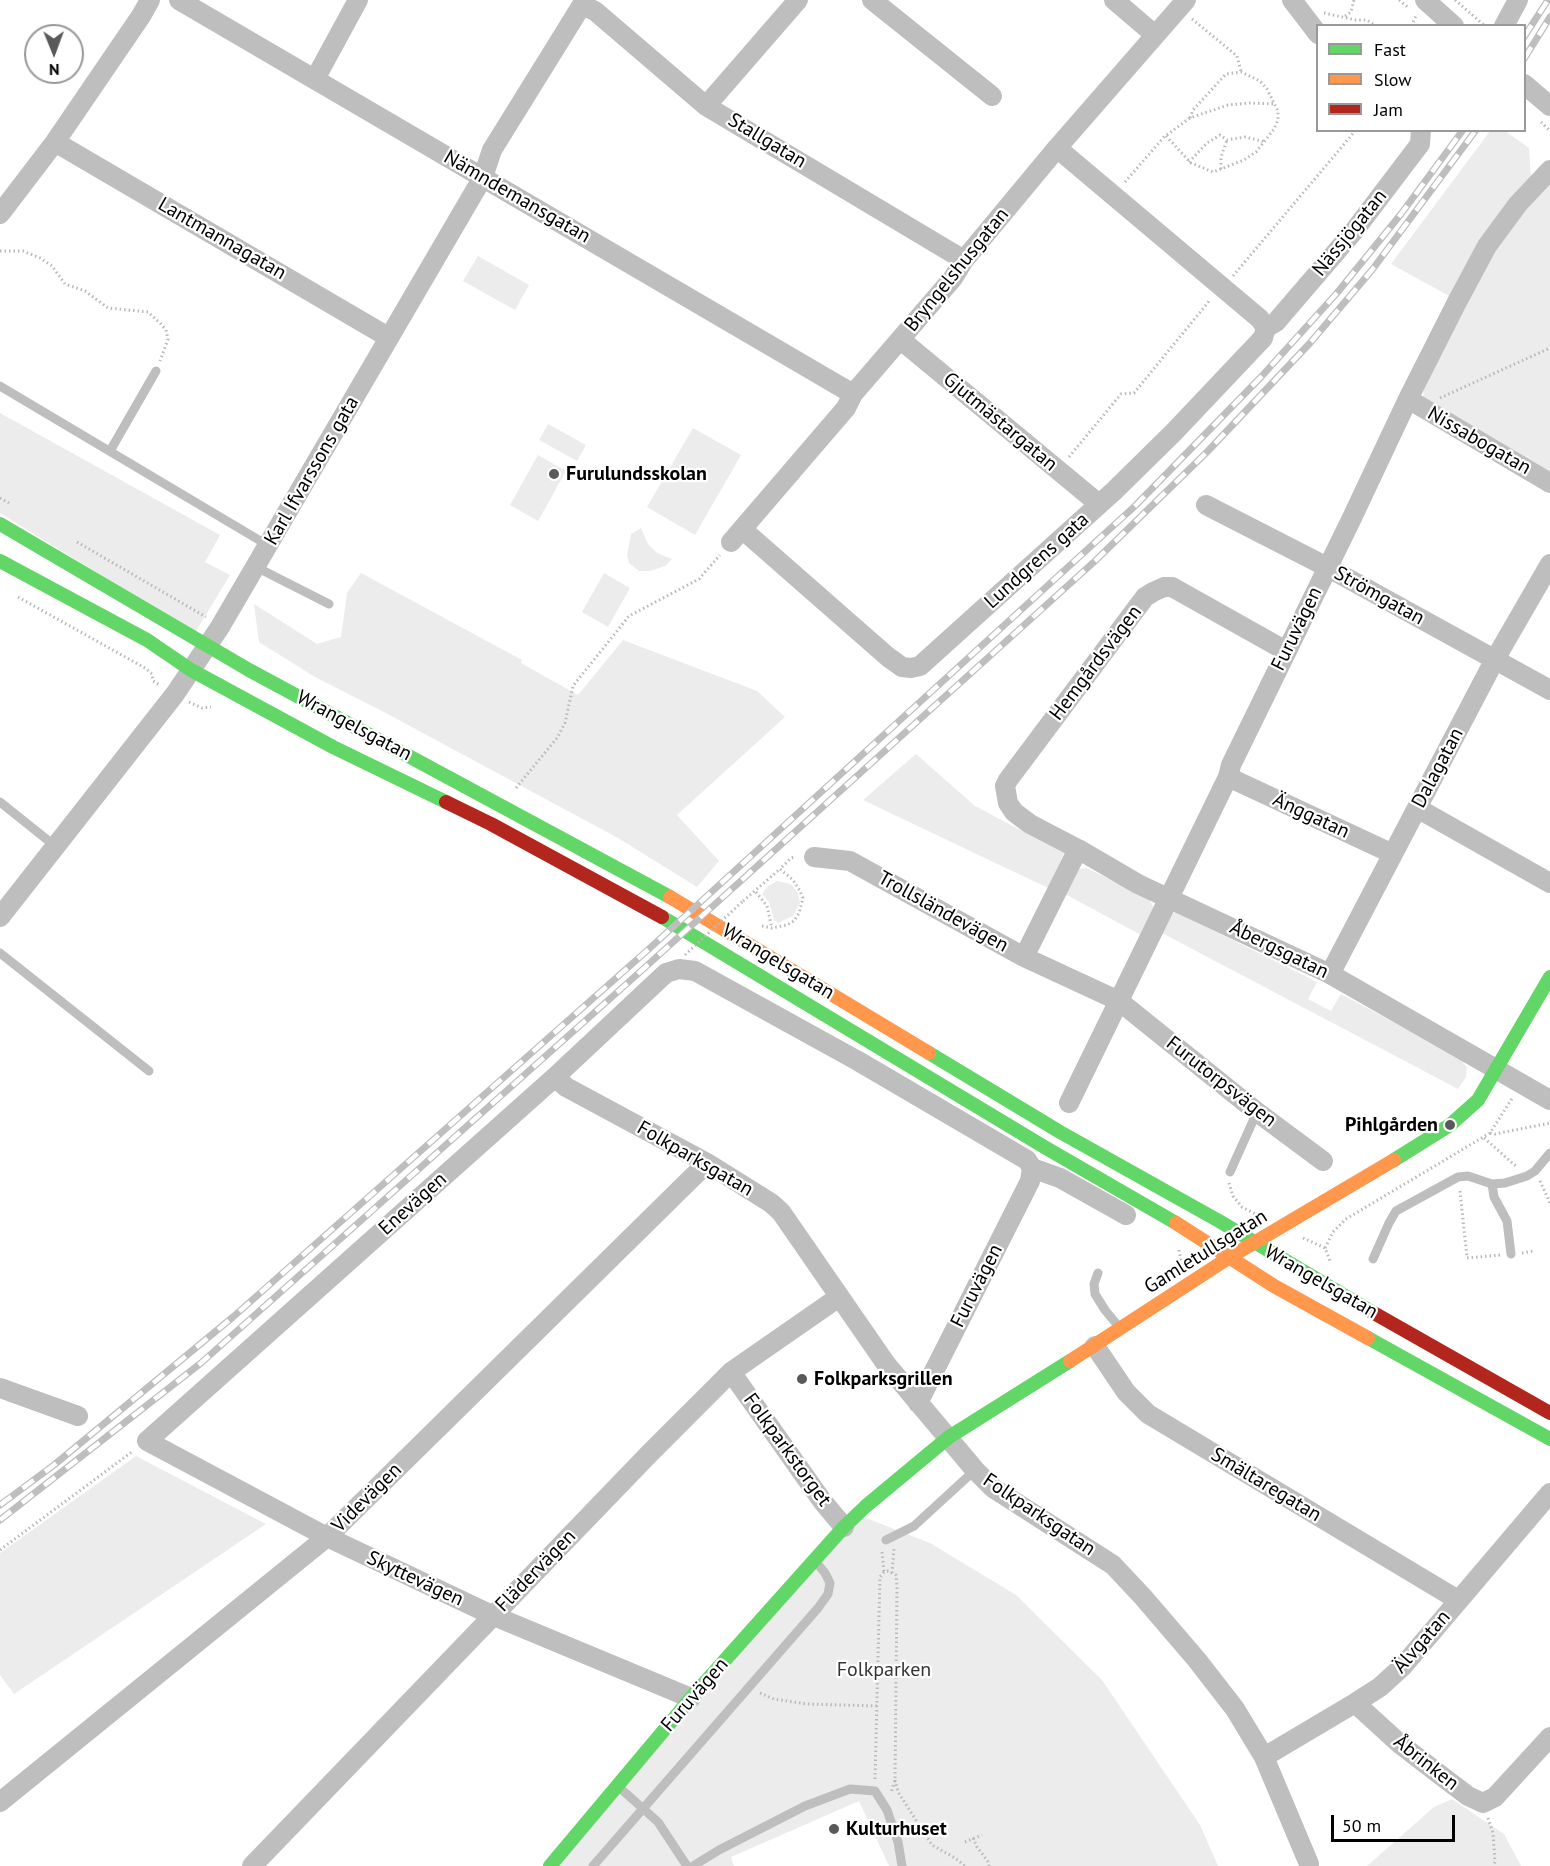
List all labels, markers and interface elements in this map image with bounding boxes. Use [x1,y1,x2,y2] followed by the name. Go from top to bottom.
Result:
[24,24,84,84] north arrow
[1316,24,1526,132] legend
[1374,38,1406,61] text: Fast
[49,60,60,80] text: N
[1374,68,1412,91] text: Slow
[1374,98,1403,121] text: Jam
[723,108,811,174] street label: Stallgatan
[439,145,595,249] street label: Nämndemansgatan
[1308,185,1392,281] street label: Nässjögatan
[154,193,290,285] street label: Lantmannagatan
[900,203,1014,337] street label: Bryngelshusgatan
[938,367,1062,477] street label: Gjutmästargatan
[260,392,364,550] street label: Karl Ifvarssons gata
[1423,402,1535,480] street label: Nissabogatan
[566,462,707,486] place label: Furulundsskolan
[547,467,561,481] marker: Furulundsskolan
[980,508,1094,614] street label: Lundgrens gata
[1330,561,1428,631] street label: Strömgatan
[1266,583,1328,675] street label: Furuvägen
[1045,601,1147,725] street label: Hemgårdsvägen
[292,686,416,766] street label: Wrangelsgatan
[1407,724,1469,812] street label: Dalagatan
[1269,788,1353,844] street label: Änggatan
[874,866,1012,958] street label: Trollsländevägen
[1226,916,1332,984] street label: Åbergsgatan
[717,919,839,1005] street label: Wrangelsgatan
[1161,1031,1281,1133] street label: Furutorpsvägen
[1345,1113,1438,1137] place label: Pihlgården
[633,1116,757,1202] street label: Folkparksgatan
[1443,1118,1457,1132] marker: Pihlgården
[374,1167,452,1241] street label: Enevägen
[1140,1205,1272,1299] street label: Gamletullsgatan
[946,1240,1008,1332] street label: Furuvägen
[1260,1240,1382,1324] street label: Wrangelsgatan
[814,1367,953,1391] place label: Folkparksgrillen
[795,1372,809,1386] marker: Folkparksgrillen
[738,1389,836,1511] street label: Folkparkstorget
[1207,1443,1325,1527] street label: Smältaregatan
[327,1458,407,1538] street label: Videvägen
[978,1469,1100,1561] street label: Folkparksgatan
[491,1525,581,1617] street label: Flädervägen
[363,1546,467,1612] street label: Skyttevägen
[1388,1606,1456,1678] street label: Älvgatan
[656,1653,734,1737] street label: Furuvägen
[837,1658,931,1682] park label: Folkparken
[1389,1730,1463,1796] street label: Åbrinken
[1334,1803,1458,1841] scale bar
[1342,1814,1381,1837] text: 50 m
[846,1817,947,1841] place label: Kulturhuset
[827,1822,841,1836] marker: Kulturhuset

